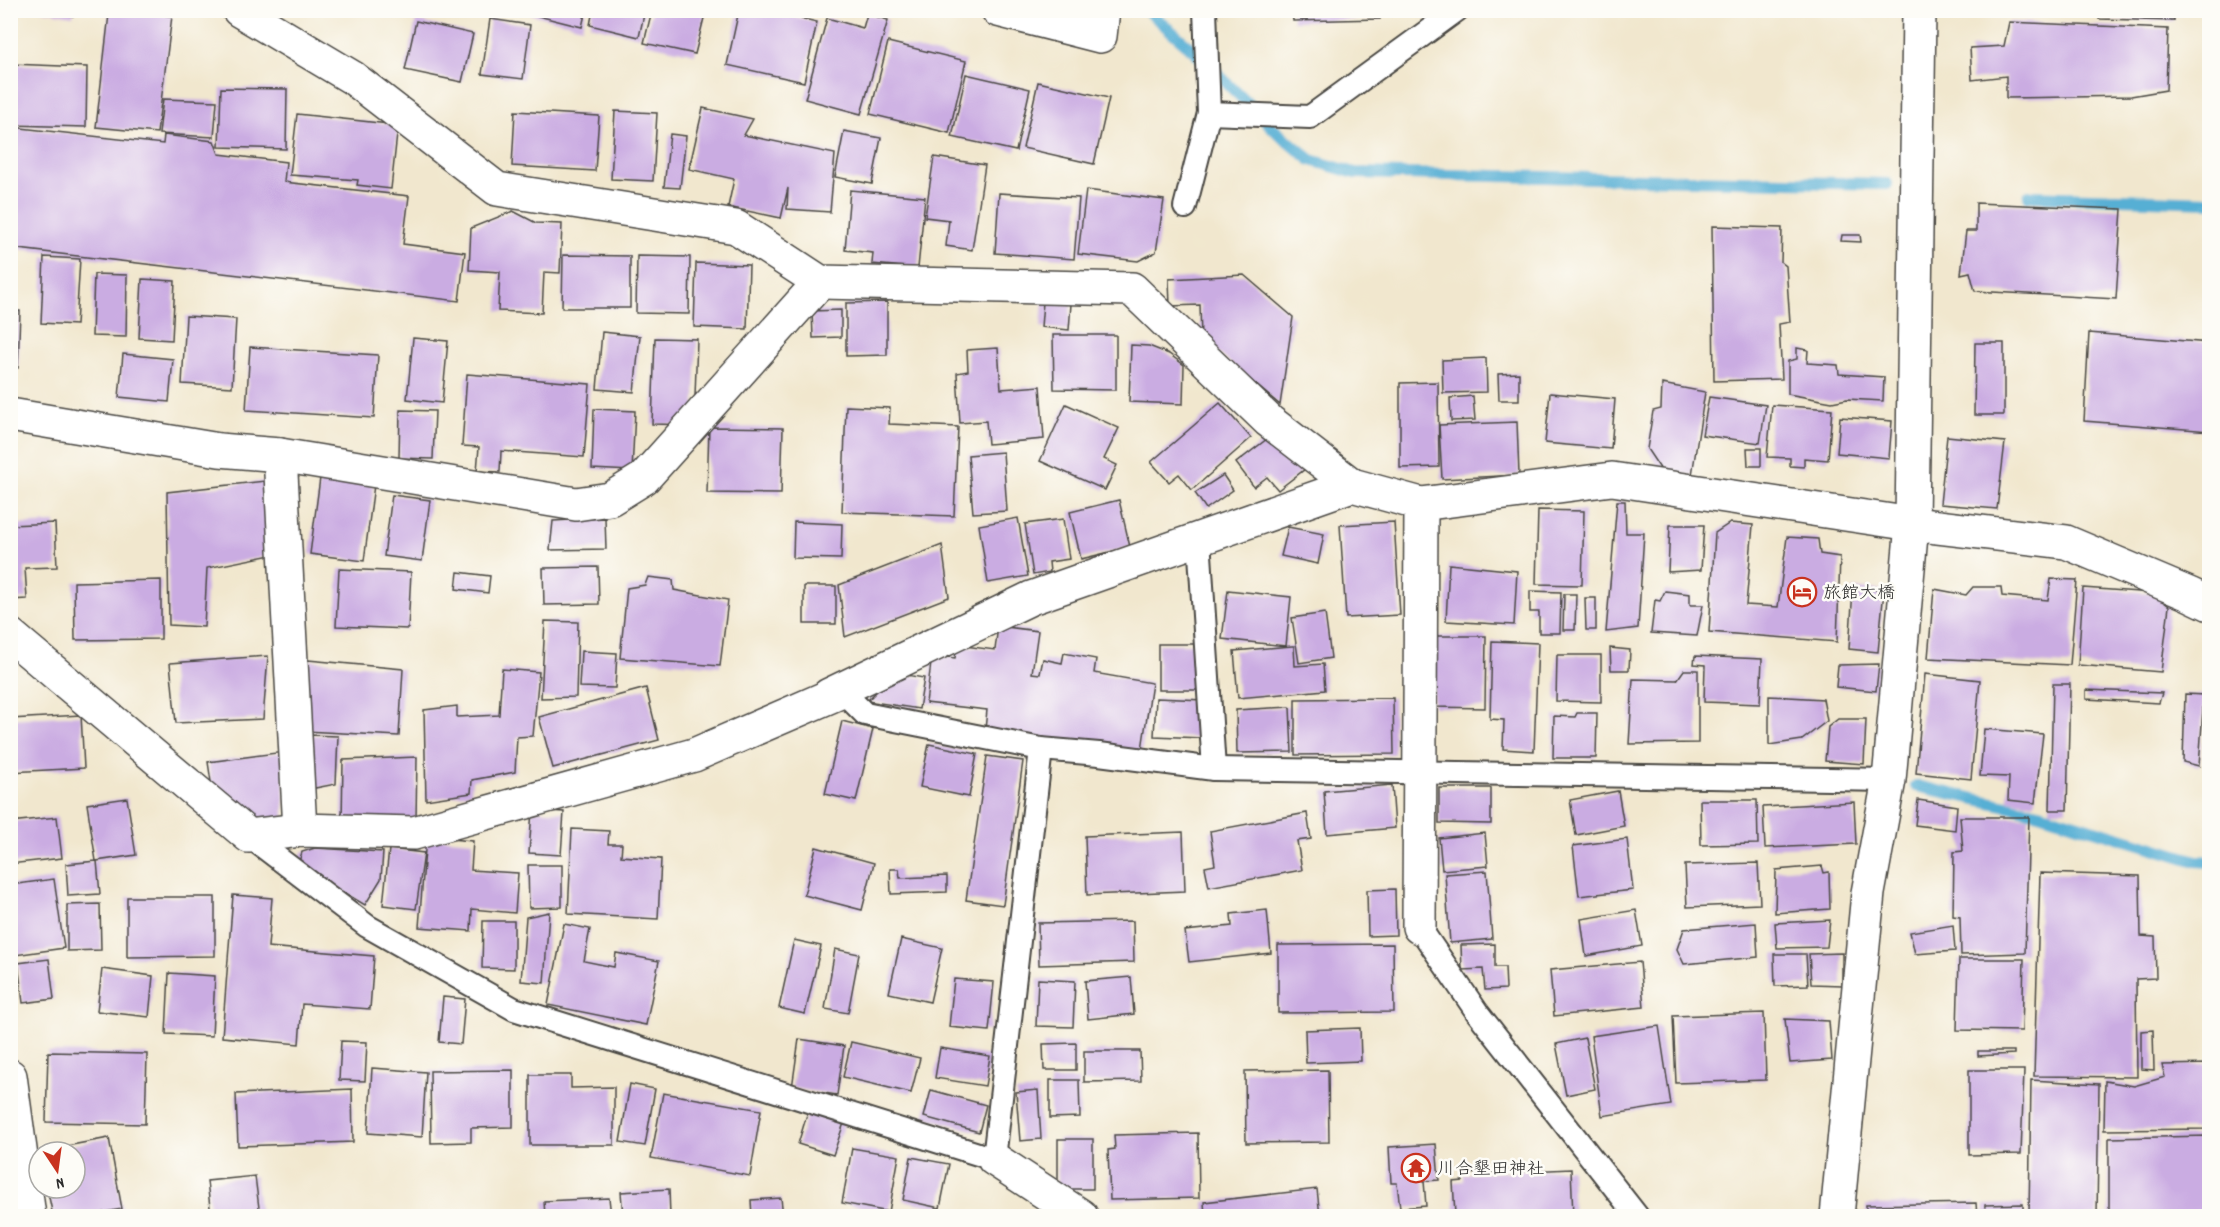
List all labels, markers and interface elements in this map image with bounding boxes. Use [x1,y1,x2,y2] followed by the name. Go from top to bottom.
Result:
[1786,576,1818,608] hotel icon: 旅館大橋
[1823,582,1895,607] place label: 旅館大橋
[27,1140,87,1200] north arrow
[1400,1152,1432,1184] temple icon: 川合墾田神社
[1437,1158,1545,1183] place label: 川合墾田神社
[53,1170,66,1194] text: N

